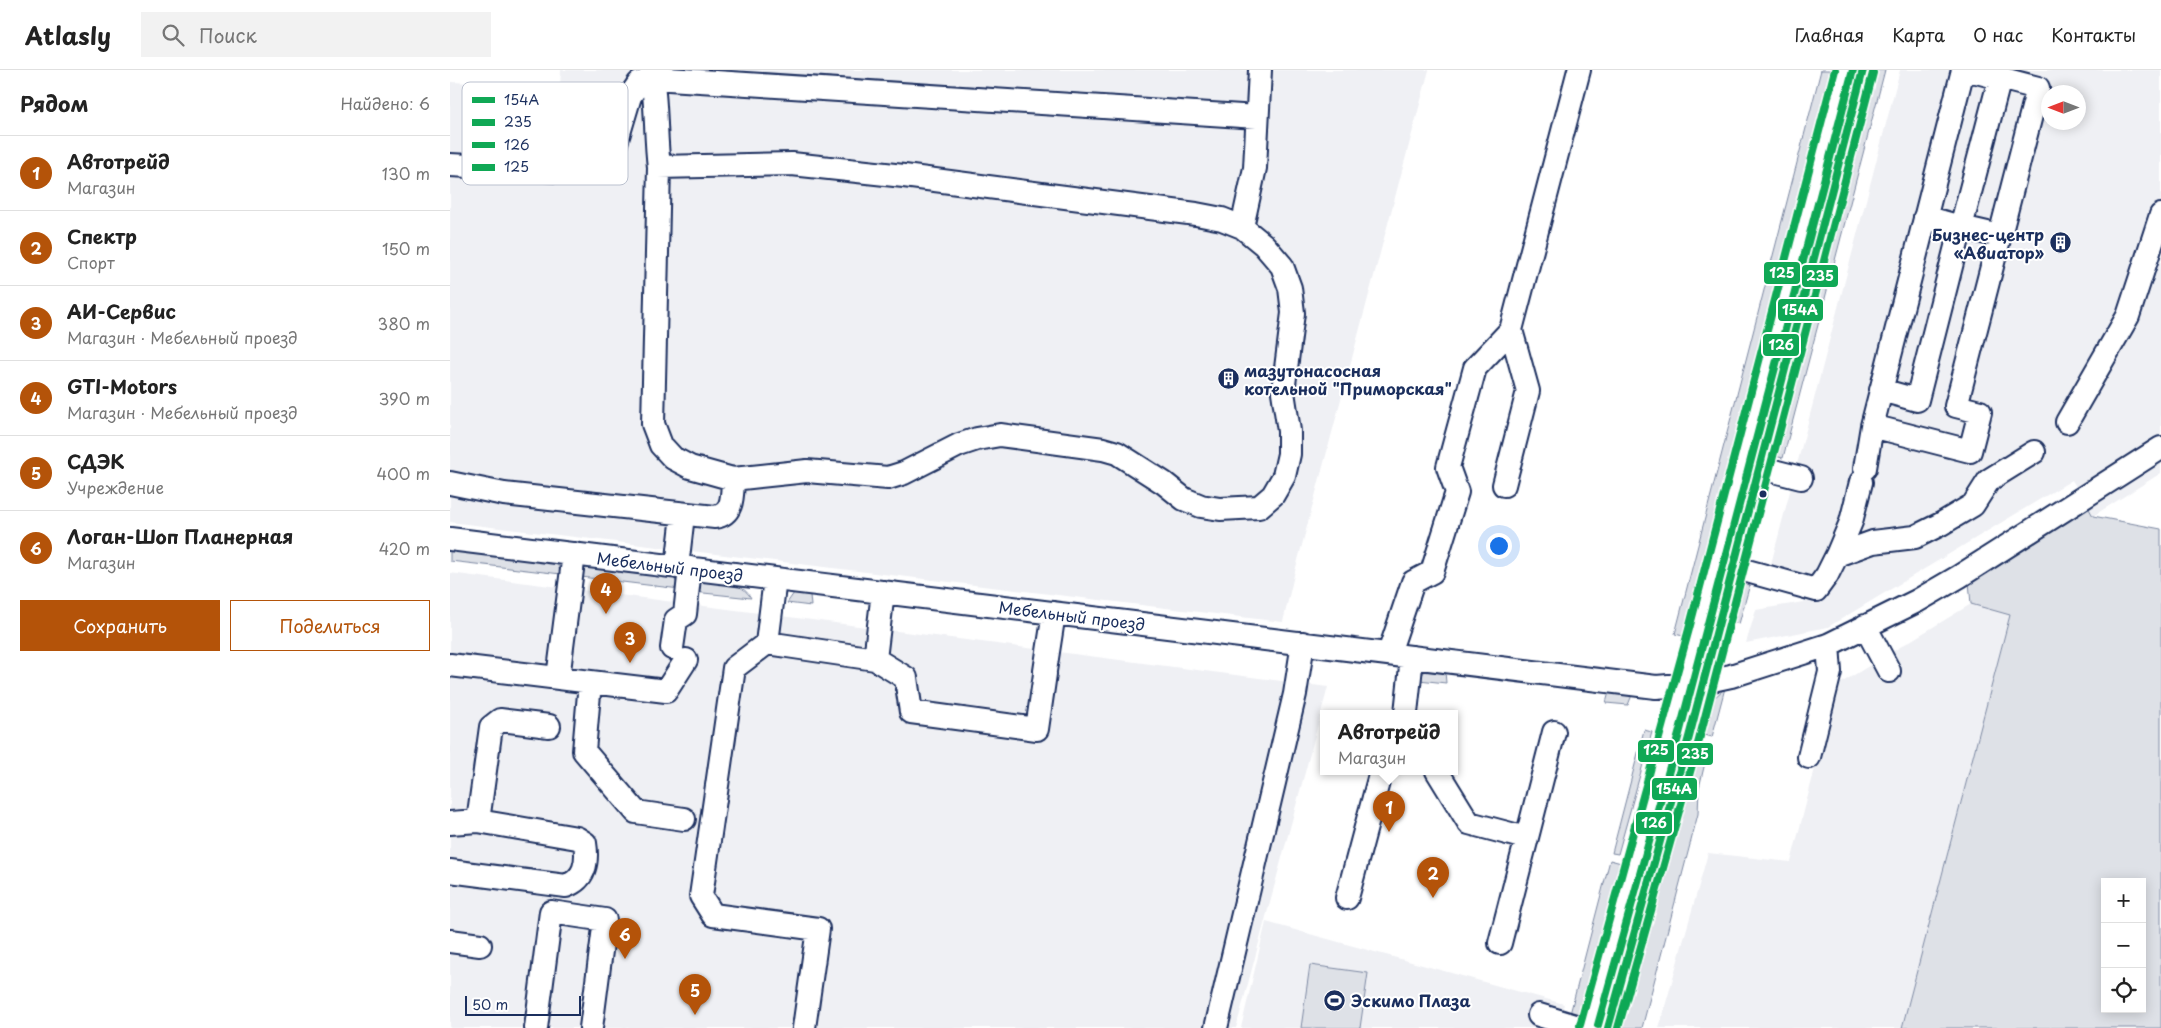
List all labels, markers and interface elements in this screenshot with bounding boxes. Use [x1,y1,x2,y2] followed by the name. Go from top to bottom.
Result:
[141,12,491,57] search box
[25,17,111,53] text: Atlasly
[159,21,187,49] icon: search
[199,21,257,49] text: Поиск
[1795,21,1864,48] text: Главная
[1892,21,1945,48] text: Карта
[1973,21,2023,48] text: О нас
[2051,21,2136,48] text: Контакты
[462,82,628,185] legend
[2041,85,2086,130] north arrow
[20,87,88,119] text: Рядом
[504,89,540,110] text: 154А
[340,91,430,115] text: Найдено: 6
[504,111,532,132] text: 235
[504,134,530,155] text: 126
[67,147,170,175] text: Автотрейд
[504,156,529,177] text: 125
[32,161,40,185] text: 1
[382,161,430,185] text: 130 m
[67,175,136,199] text: Магазин
[67,222,137,250] text: Спектр
[1932,222,2044,264] place label: Бизнес-центр «Авиатор»
[2048,231,2072,255] building icon: Бизнес-центр «Авиатор»
[30,236,42,260] text: 2
[382,236,430,260] text: 150 m
[67,250,115,274] text: Спорт
[1763,261,1801,285] line badge: 125
[1769,262,1795,283] text: 125
[1801,264,1839,288] line badge: 235
[1806,265,1834,286] text: 235
[67,297,176,325] text: АИ-Сервис
[1777,298,1824,322] line badge: 154А
[1782,299,1818,320] text: 154А
[31,311,41,335] text: 3
[378,311,430,335] text: 380 m
[67,325,298,349] text: Магазин · Мебельный проезд
[1762,333,1800,357] line badge: 126
[1768,334,1794,355] text: 126
[1244,358,1452,400] place label: мазутонасосная котельной "Приморская"
[1216,367,1240,391] building icon: мазутонасосная котельной "Приморская"
[67,372,177,400] text: GTI-Motors
[31,386,41,410] text: 4
[379,386,430,410] text: 390 m
[67,400,298,424] text: Магазин · Мебельный проезд
[67,447,124,475] text: СДЭК
[31,461,41,485] text: 5
[377,461,430,485] text: 400 m
[67,475,164,499] text: Учреждение
[1758,489,1768,499] unlabelled marker
[67,522,293,550] text: Логан-Шоп Планерная
[1486,533,1512,559] your location
[30,536,42,560] text: 6
[379,536,430,560] text: 420 m
[595,545,745,587] street label: Мебельный проезд
[67,550,136,574] text: Магазин
[590,573,622,614] pin: 4
[997,594,1147,636] street label: Мебельный проезд
[20,600,220,651] button: Сохранить
[230,600,430,651] button: Поделиться
[614,622,646,663] pin: 3
[1320,710,1458,775] popup
[1338,717,1440,745] text: Автотрейд
[1637,739,1675,763] line badge: 125
[1643,739,1669,760] text: 125
[1676,742,1714,766] line badge: 235
[1681,743,1709,764] text: 235
[1338,745,1406,769] text: Магазин
[1651,777,1698,801] line badge: 154А
[1656,778,1692,799] text: 154А
[1373,791,1405,832] pin: 1
[1635,811,1673,835] line badge: 126
[1641,812,1667,833] text: 126
[1417,857,1449,898] pin: 2
[2101,878,2146,1013] map controls
[2101,878,2146,923] button: +
[609,918,641,959] pin: 6
[2101,923,2146,968] button: −
[2101,968,2146,1013] button: locate
[679,974,711,1015] pin: 5
[1323,988,1347,1012] sports icon: Эскимо Плаза
[1351,988,1471,1012] place label: Эскимо Плаза
[465,993,581,1016] scale bar
[472,994,508,1015] text: 50 m

